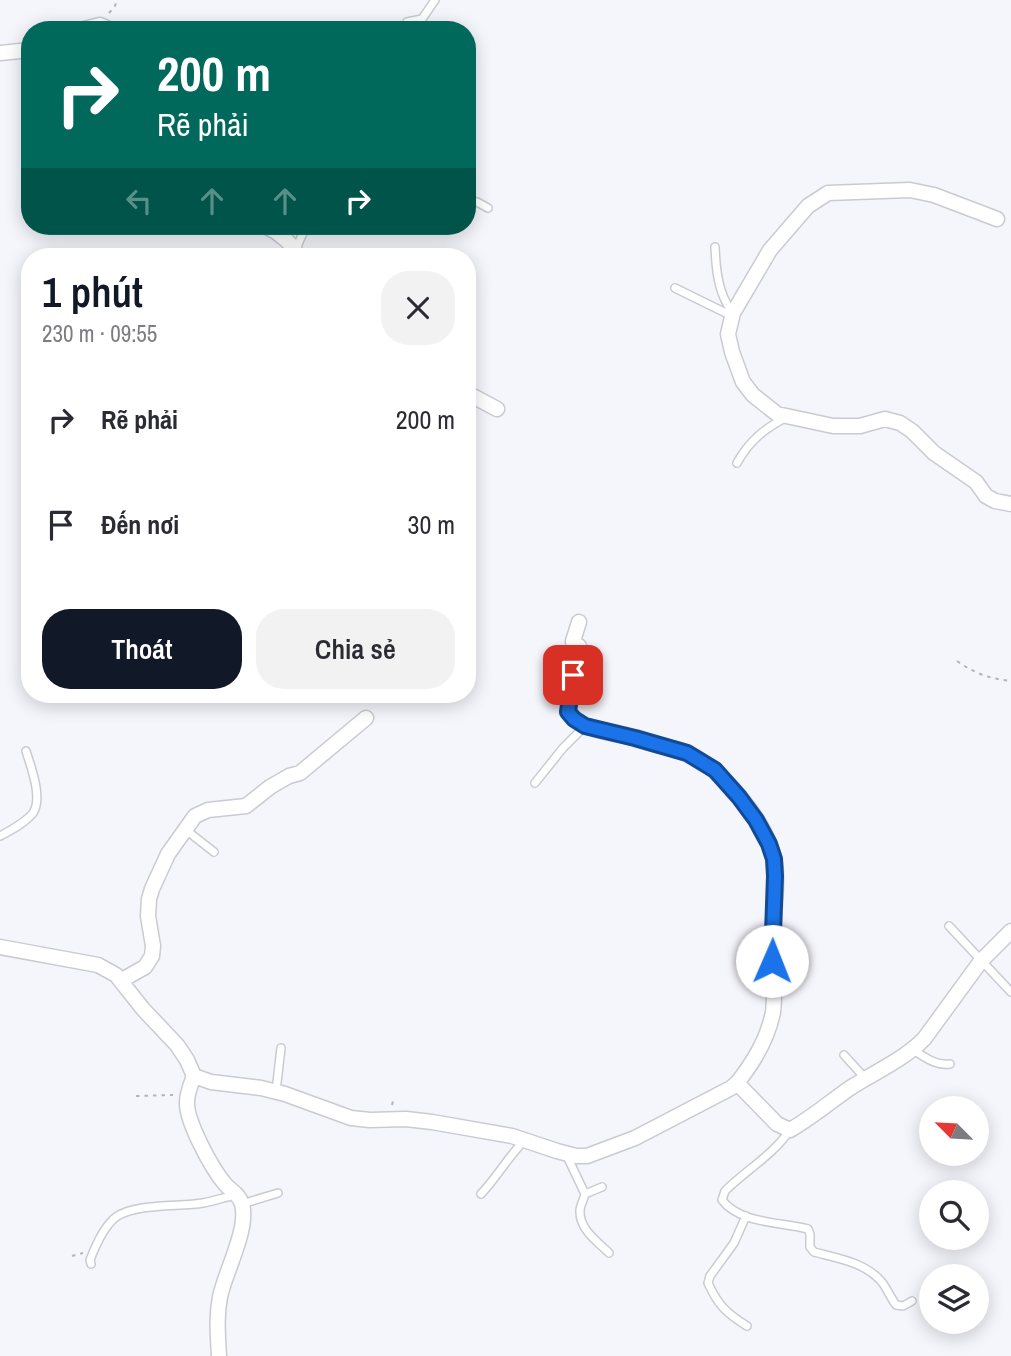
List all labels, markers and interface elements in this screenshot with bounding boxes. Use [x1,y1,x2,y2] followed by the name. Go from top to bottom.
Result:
[157,40,271,106] text: 200 m
[42,49,133,140] icon: right
[157,103,249,146] text: Rẽ phải
[120,182,158,220] icon: left
[193,182,231,220] icon: ahead
[266,182,304,220] icon: ahead
[339,182,377,220] icon: right
[42,264,143,320] text: 1 phút
[381,271,455,345] button: close
[42,318,157,349] text: 230 m · 09:55
[42,401,80,439] icon: right
[101,402,178,437] text: Rẽ phải
[396,402,455,437] text: 200 m
[42,506,80,544] icon: arrive
[101,507,179,542] text: Đến nơi
[408,507,455,542] text: 30 m
[42,609,242,689] button: Thoát
[256,609,455,689] button: Chia sẻ
[543,645,603,705] pin
[554,656,592,694] icon: arrive
[735,924,809,998] position arrow
[919,1096,989,1166] north arrow
[919,1096,989,1334] map controls
[919,1180,989,1250] button: search
[919,1264,989,1334] button: layers

